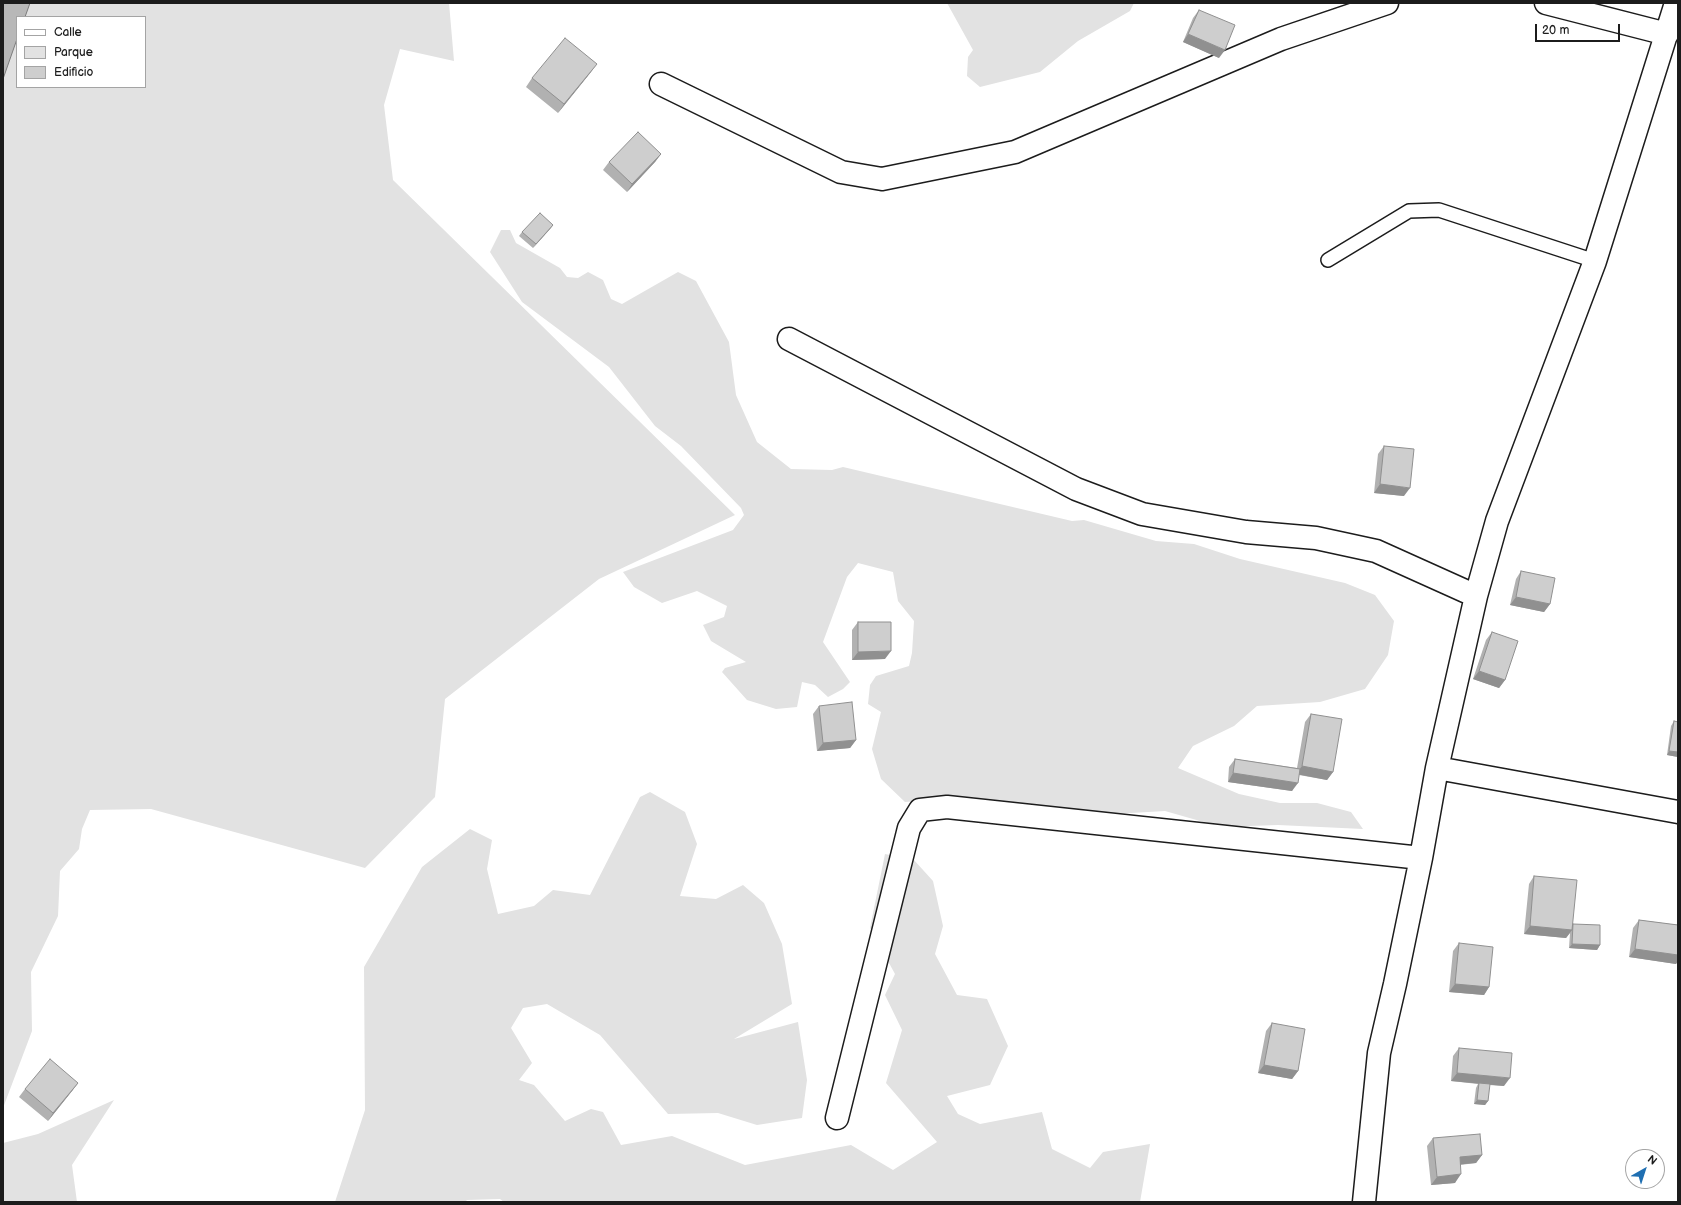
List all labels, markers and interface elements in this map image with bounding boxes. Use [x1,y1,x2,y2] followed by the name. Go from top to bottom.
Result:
[16,16,146,88] legend
[1537,16,1622,42] scale bar
[1542,23,1569,38] text: 20 m
[54,25,82,40] text: Calle
[54,45,93,60] text: Parque
[54,65,93,80] text: Edificio
[1625,1149,1665,1189] north arrow
[1645,1152,1660,1168] text: N

